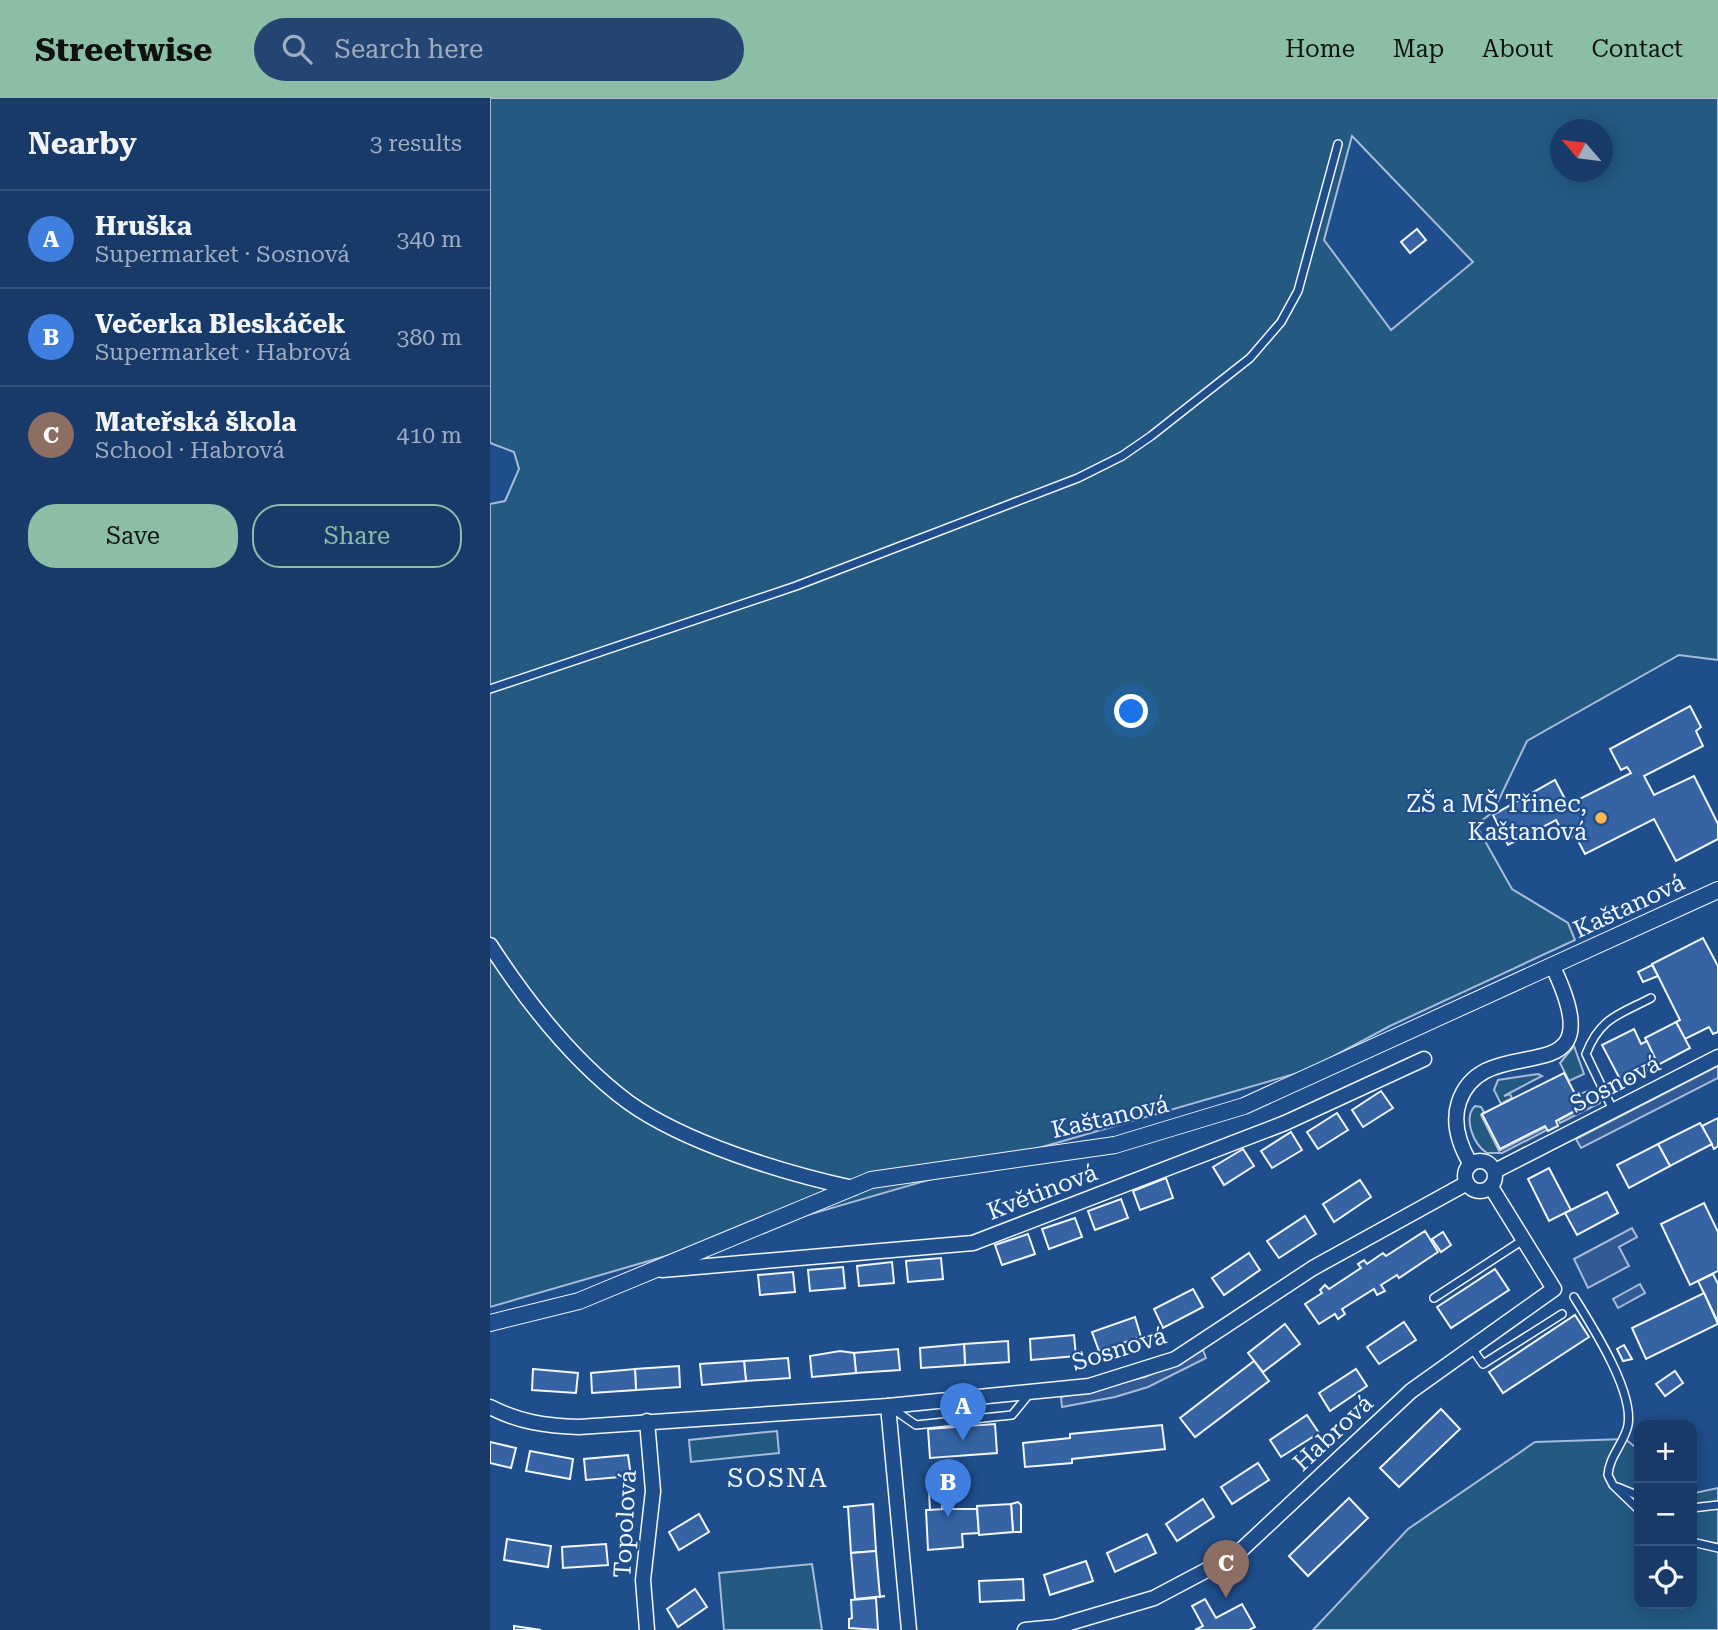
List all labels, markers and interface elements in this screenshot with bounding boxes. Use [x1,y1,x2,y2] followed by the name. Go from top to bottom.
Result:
[254,18,744,81] search box
[35,30,212,69] text: Streetwise
[278,30,316,68] icon: search
[334,34,483,64] text: Search here
[1285,35,1355,63] text: Home
[1393,35,1444,63] text: Map
[1482,35,1553,63] text: About
[1591,35,1683,63] text: Contact
[1550,119,1613,182] north arrow
[28,126,137,161] text: Nearby
[370,130,462,157] text: 3 results
[95,211,192,241] text: Hruška
[43,226,59,253] text: A
[397,226,462,253] text: 340 m
[95,241,350,268] text: Supermarket · Sosnová
[95,309,345,339] text: Večerka Bleskáček
[43,324,59,351] text: B
[397,324,462,351] text: 380 m
[95,339,351,366] text: Supermarket · Habrová
[95,407,296,437] text: Mateřská škola
[43,422,59,449] text: C
[397,422,462,449] text: 410 m
[95,437,285,464] text: School · Habrová
[28,504,238,568] button: Save
[252,504,462,568] button: Share
[1114,694,1148,728] your location
[1406,789,1587,846] place label: ZŠ a MŠ Třinec, Kaštanová
[1593,810,1609,826] marker: ZŠ a MŠ Třinec, Kaštanová
[1569,868,1689,944] street label: Kaštanová
[1565,1049,1665,1119] street label: Sosnová
[1049,1090,1171,1144] street label: Kaštanová
[983,1158,1101,1226] street label: Květinová
[1068,1321,1170,1377] street label: Sosnová
[940,1383,986,1441] pin: A
[1287,1389,1379,1477] street label: Habrová
[1634,1420,1697,1609] map controls
[1634,1420,1697,1483] button: +
[925,1459,971,1517] pin: B
[727,1463,829,1493] district label: SOSNA
[608,1469,642,1579] street label: Topolová
[1634,1483,1697,1546] button: −
[1203,1540,1249,1598] pin: C
[1634,1546,1697,1609] button: locate

